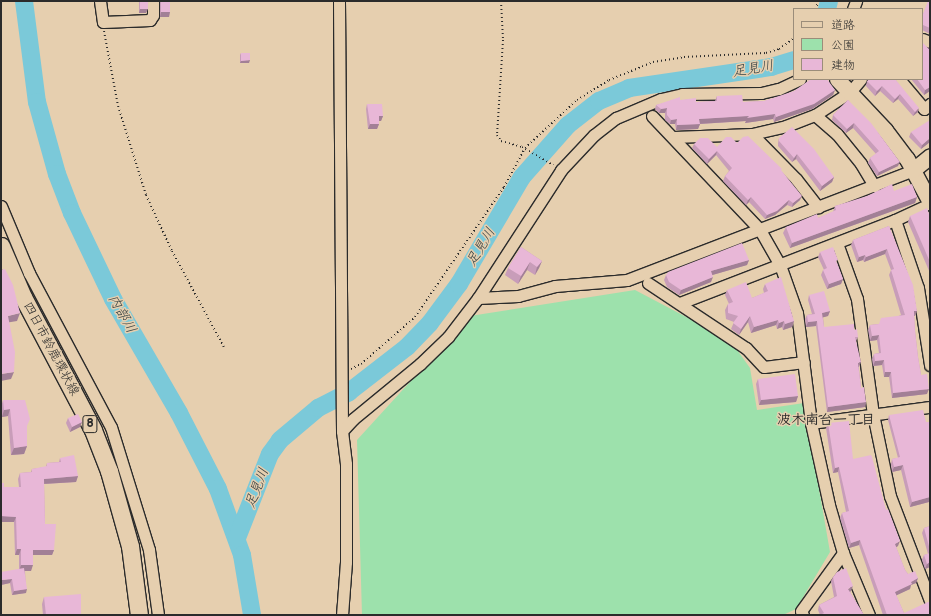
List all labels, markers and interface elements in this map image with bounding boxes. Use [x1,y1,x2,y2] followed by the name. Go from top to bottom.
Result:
[793,8,923,80] legend
[831,18,855,33] text: 道路
[831,38,855,53] text: 公園
[731,57,775,81] water label: 足見川
[831,58,855,73] text: 建物
[463,225,499,269] water label: 足見川
[104,292,140,336] water label: 内部川
[20,299,82,399] street label: 四日市鈴鹿環状線
[777,412,875,428] district label: 波木南台一丁目
[82,414,98,434] road number: 8
[242,465,272,511] water label: 足見川

